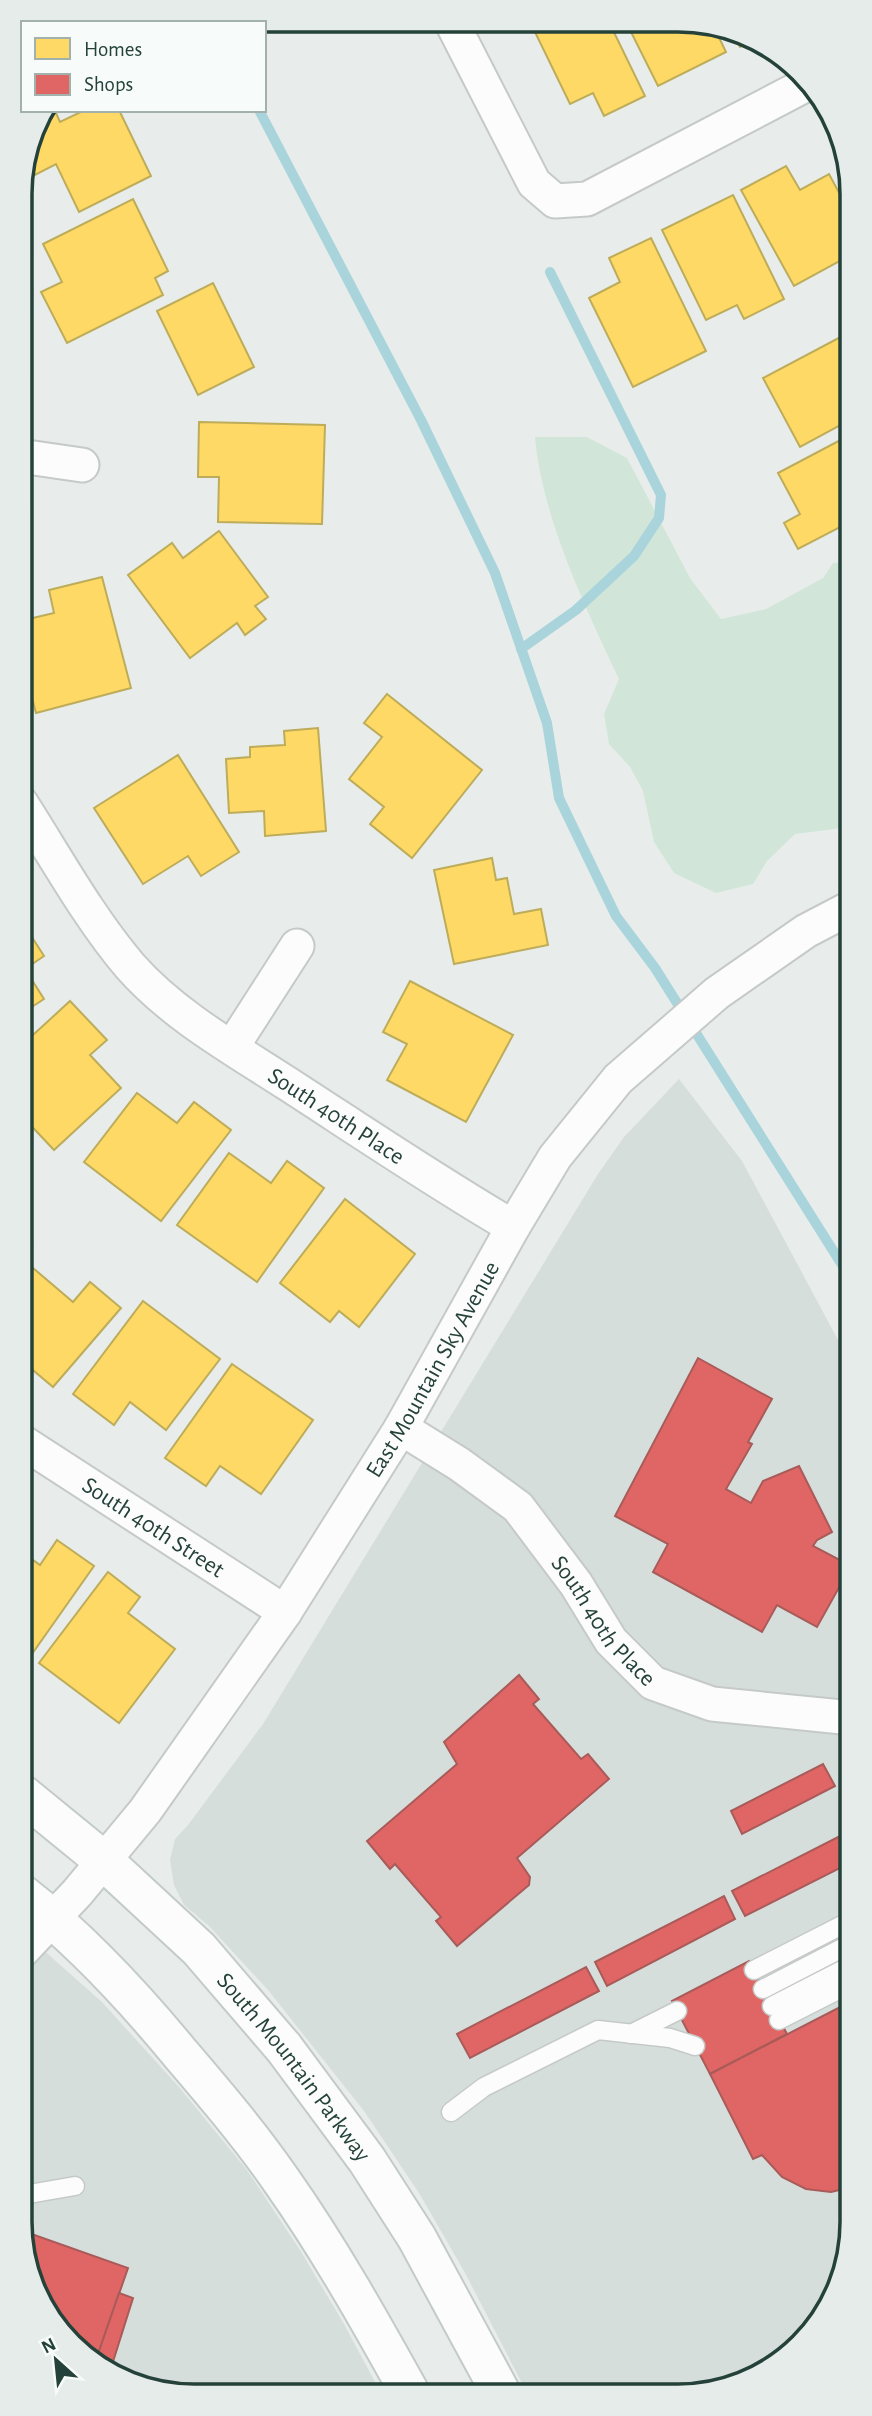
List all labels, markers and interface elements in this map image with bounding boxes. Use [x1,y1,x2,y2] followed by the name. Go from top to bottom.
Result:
[21,21,266,112] legend
[84,39,142,60] text: Homes
[84,74,133,95] text: Shops
[264,1064,408,1169] street label: South 40th Place
[362,1258,504,1482] street label: East Mountain Sky Avenue
[78,1473,229,1583] street label: South 40th Street
[546,1552,660,1691] street label: South 40th Place
[212,1969,375,2166] street label: South Mountain Parkway
[21,2325,91,2395] north arrow
[39,2335,59,2358] text: N

